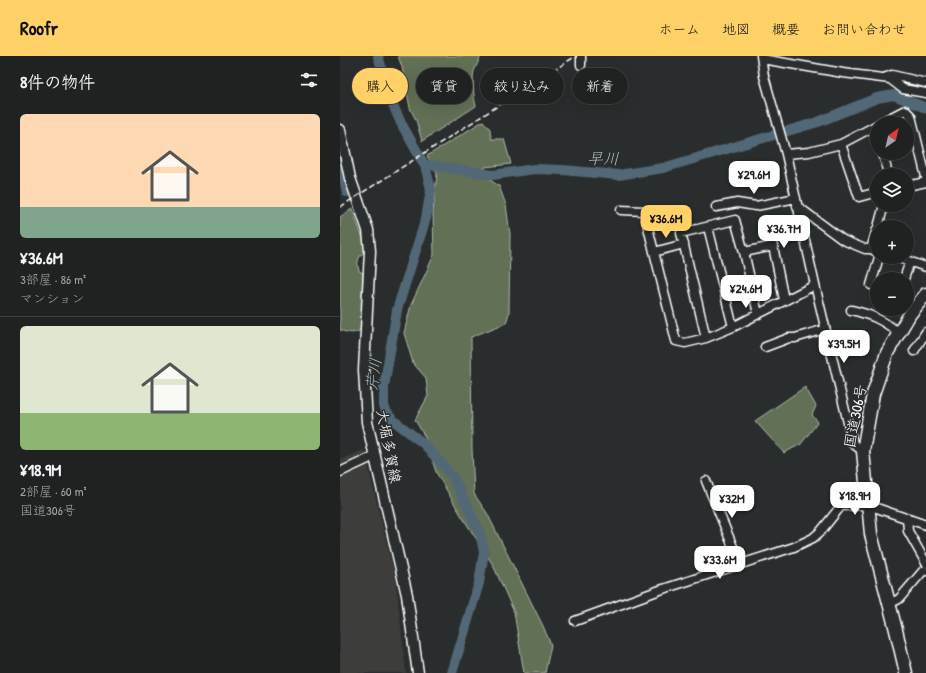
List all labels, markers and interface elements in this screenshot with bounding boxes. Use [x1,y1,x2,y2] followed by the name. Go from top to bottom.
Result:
[20,15,58,41] text: Roofr
[659,19,700,38] text: ホーム
[722,19,750,38] text: 地図
[772,19,800,38] text: 概要
[822,19,906,38] text: お問い合わせ
[352,68,408,104] chip: 購入
[416,68,472,104] chip: 賃貸
[480,68,564,104] chip: 絞り込み
[572,68,628,104] chip: 新着
[298,69,320,91] icon: filters
[20,70,95,93] text: 8件の物件
[870,116,914,160] north arrow
[870,116,914,316] map controls
[134,140,206,212] icon: home
[587,147,619,169] water label: 早川
[721,161,787,195] pin: ¥29.6M
[738,165,770,183] text: ¥29.6M
[870,168,914,212] button: layers
[633,205,699,239] pin: ¥36.6M
[650,209,682,227] text: ¥36.6M
[751,215,817,249] pin: ¥36.7M
[767,219,801,237] text: ¥36.7M
[870,220,914,264] button: +
[20,246,63,269] text: ¥36.6M
[20,270,86,288] text: 3部屋 · 86 m²
[870,272,914,316] button: −
[713,275,779,309] pin: ¥24.6M
[730,279,762,297] text: ¥24.6M
[20,289,84,307] text: マンション
[811,330,877,364] pin: ¥39.5M
[828,334,860,352] text: ¥39.5M
[134,352,206,424] icon: home
[360,357,386,391] water label: 芹川
[839,382,871,450] street label: 国道306号
[372,407,406,485] street label: 大堀多賀線
[20,458,61,481] text: ¥18.9M
[20,482,87,500] text: 2部屋 · 60 m²
[822,482,888,516] pin: ¥18.9M
[708,485,756,519] pin: ¥32M
[839,486,871,504] text: ¥18.9M
[719,489,745,507] text: ¥32M
[20,501,76,519] text: 国道306号
[687,546,753,580] pin: ¥33.6M
[703,550,737,568] text: ¥33.6M

